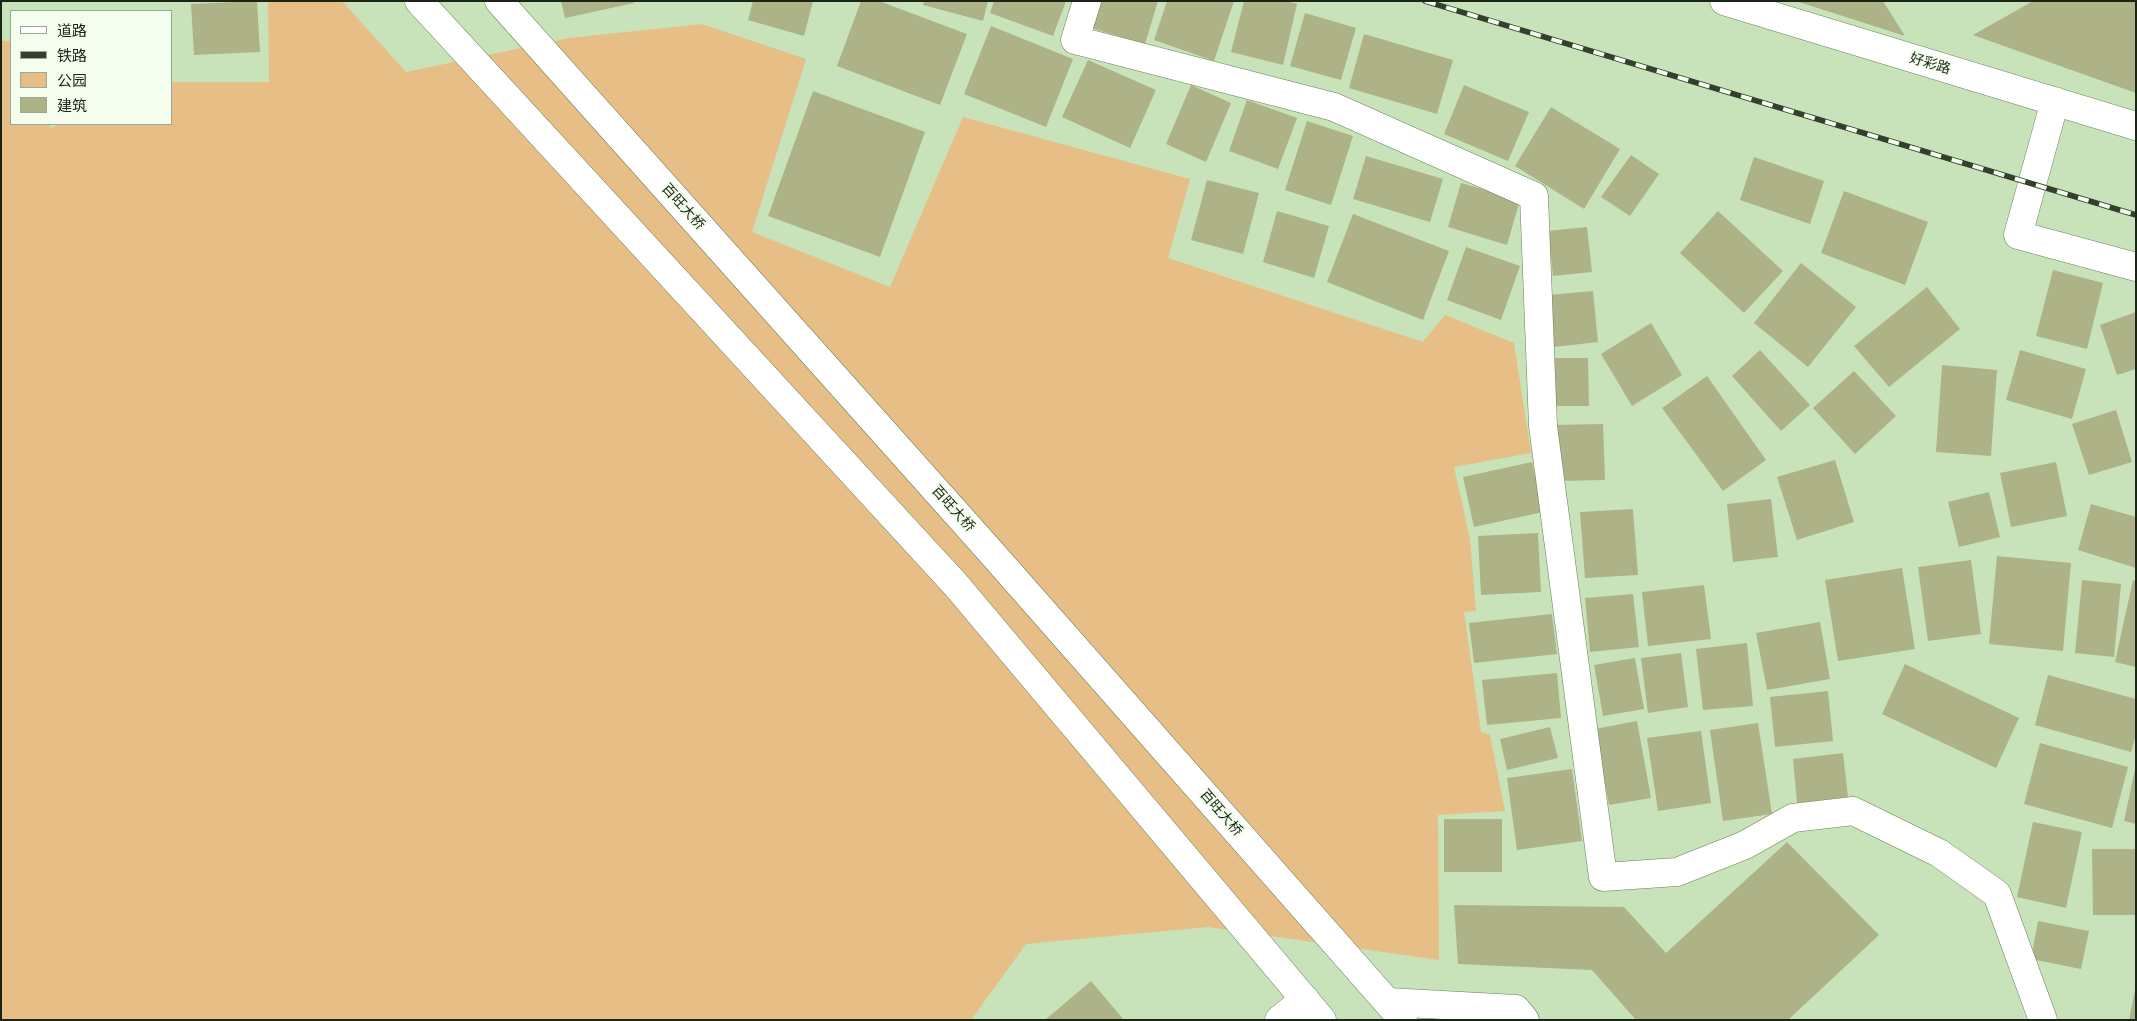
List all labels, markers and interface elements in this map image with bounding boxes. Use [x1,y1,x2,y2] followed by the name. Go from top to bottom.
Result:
[10,10,172,125] legend
[57,20,87,40] text: 道路
[57,45,87,65] text: 铁路
[1907,50,1953,78] street label: 好彩路
[57,70,87,90] text: 公园
[57,95,87,115] text: 建筑
[658,181,708,233] street label: 百旺大桥
[928,483,978,535] street label: 百旺大桥
[1196,786,1246,840] street label: 百旺大桥

